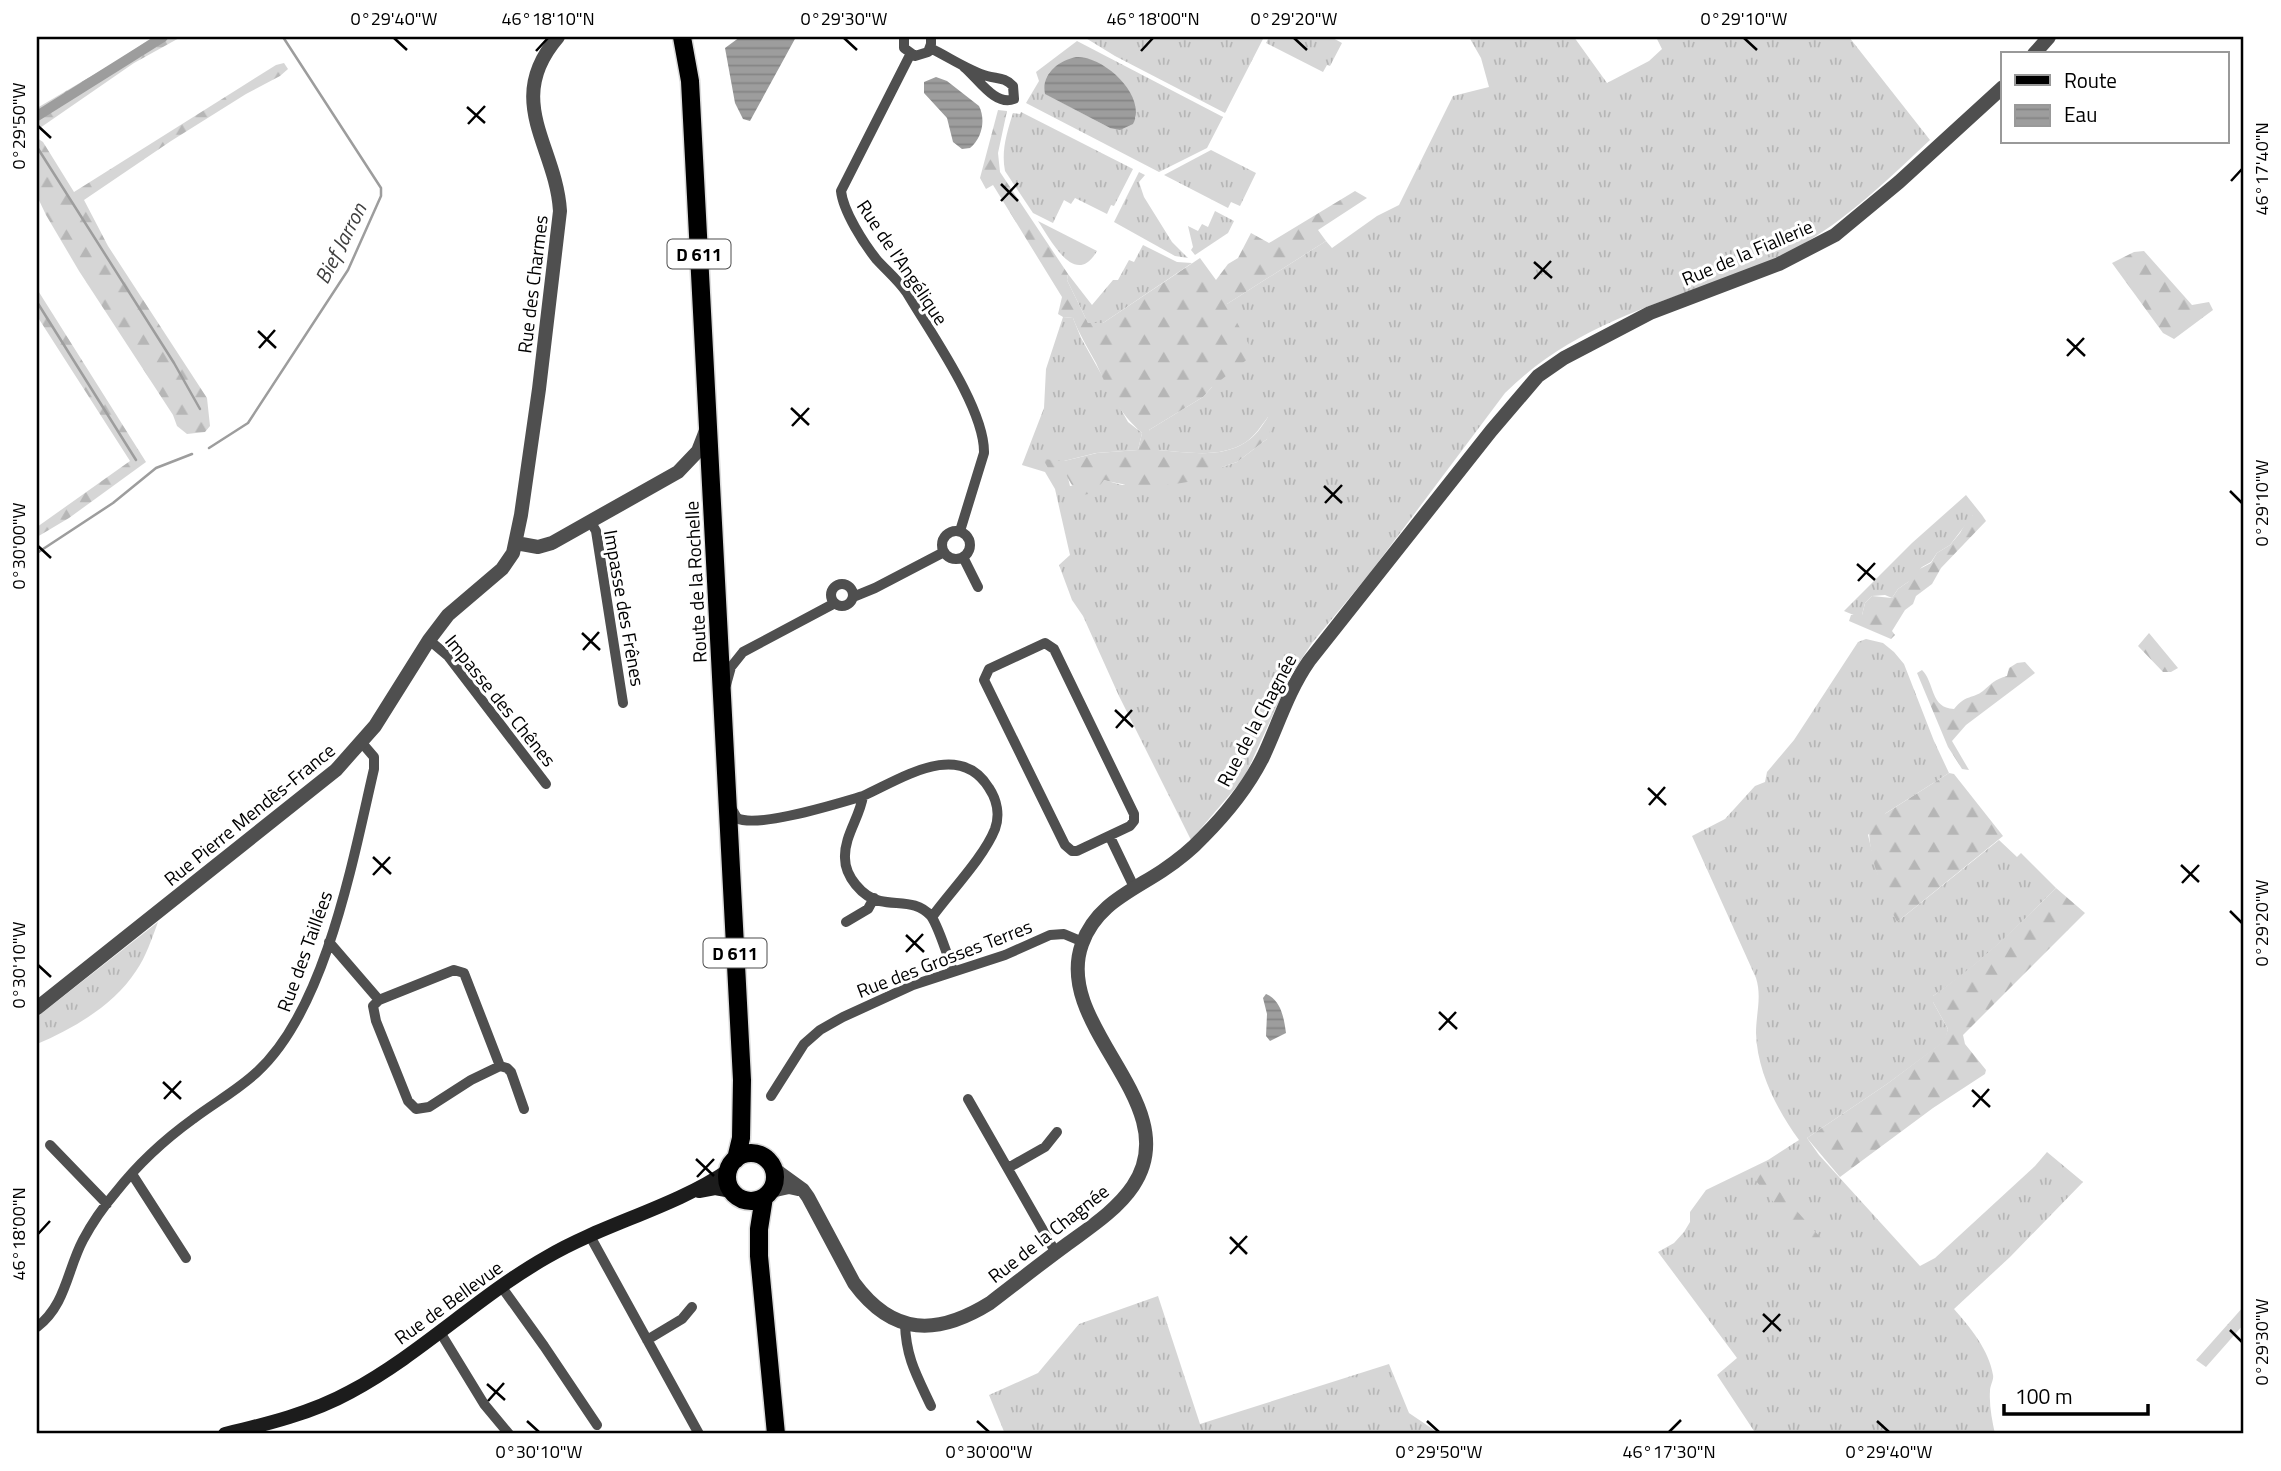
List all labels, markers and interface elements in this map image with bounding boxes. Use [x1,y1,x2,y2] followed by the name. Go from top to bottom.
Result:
[351,5,437,32] text: 0°29'40"W
[501,5,595,32] text: 46°18'10"N
[801,5,887,32] text: 0°29'30"W
[1106,5,1200,32] text: 46°18'00"N
[1251,5,1337,32] text: 0°29'20"W
[1701,5,1787,32] text: 0°29'10"W
[2001,52,2228,144] legend
[2064,64,2117,96] text: Route
[5,83,32,169] text: 0°29'50"W
[2064,98,2097,130] text: Eau
[2248,122,2275,216] text: 46°17'40"N
[850,193,956,331] street label: Rue de l'Angélique
[306,196,374,289] water label: Bief Jarron
[1677,211,1817,293] street label: Rue de la Fiallerie
[509,213,555,355] street label: Rue des Charmes
[668,240,730,268] road number: D 611
[2248,460,2275,546] text: 0°29'10"W
[676,500,714,664] street label: Route de la Rochelle
[5,503,32,589] text: 0°30'00"W
[597,527,653,689] street label: Impasse des Frênes
[438,628,564,773] street label: Impasse des Chênes
[1209,648,1303,792] street label: Rue de la Chagnée
[157,736,341,892] street label: Rue Pierre Mendès-France
[2248,880,2275,966] text: 0°29'20"W
[269,886,339,1016] street label: Rue des Taillées
[852,911,1036,1005] street label: Rue des Grosses Terres
[5,922,32,1008] text: 0°30'10"W
[704,938,766,968] road number: D 611
[981,1176,1115,1290] street label: Rue de la Chagnée
[5,1187,32,1281] text: 46°18'00"N
[388,1253,508,1351] street label: Rue de Bellevue
[2248,1299,2275,1385] text: 0°29'30"W
[2004,1373,2148,1417] scale bar
[2015,1380,2072,1412] text: 100 m
[496,1438,582,1465] text: 0°30'10"W
[946,1438,1032,1465] text: 0°30'00"W
[1396,1438,1482,1465] text: 0°29'50"W
[1622,1438,1716,1465] text: 46°17'30"N
[1846,1438,1932,1465] text: 0°29'40"W

